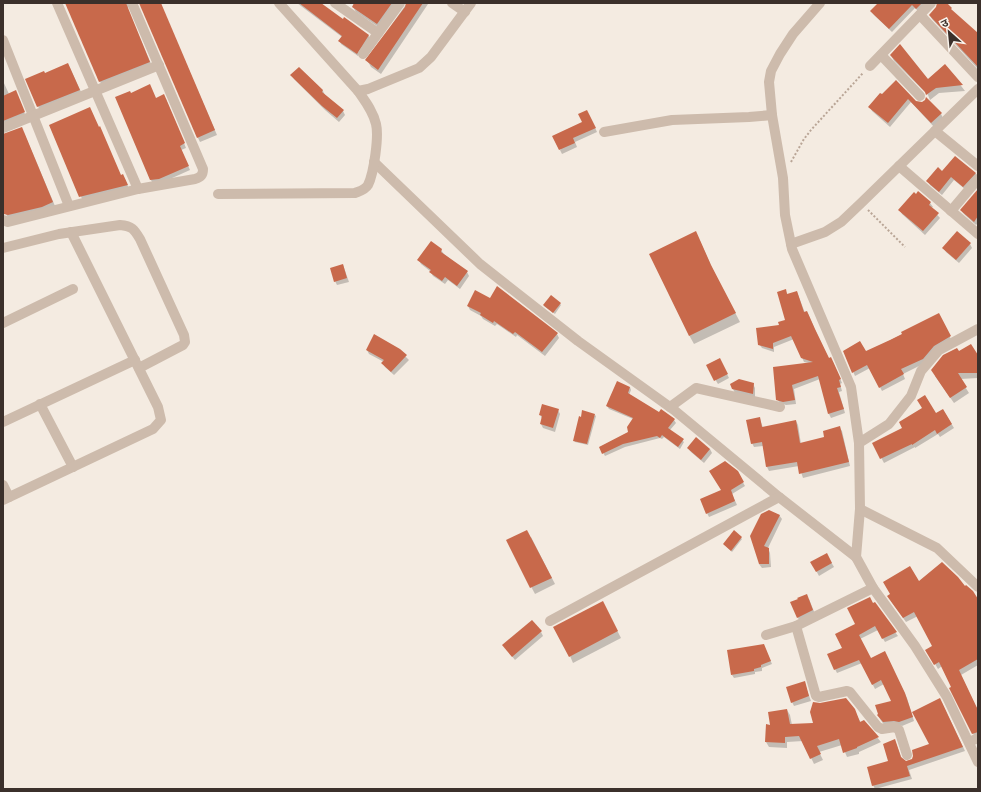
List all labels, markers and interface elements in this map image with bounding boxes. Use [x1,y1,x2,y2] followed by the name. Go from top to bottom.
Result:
[929,12,969,52] north arrow
[938,15,951,32] text: उ

